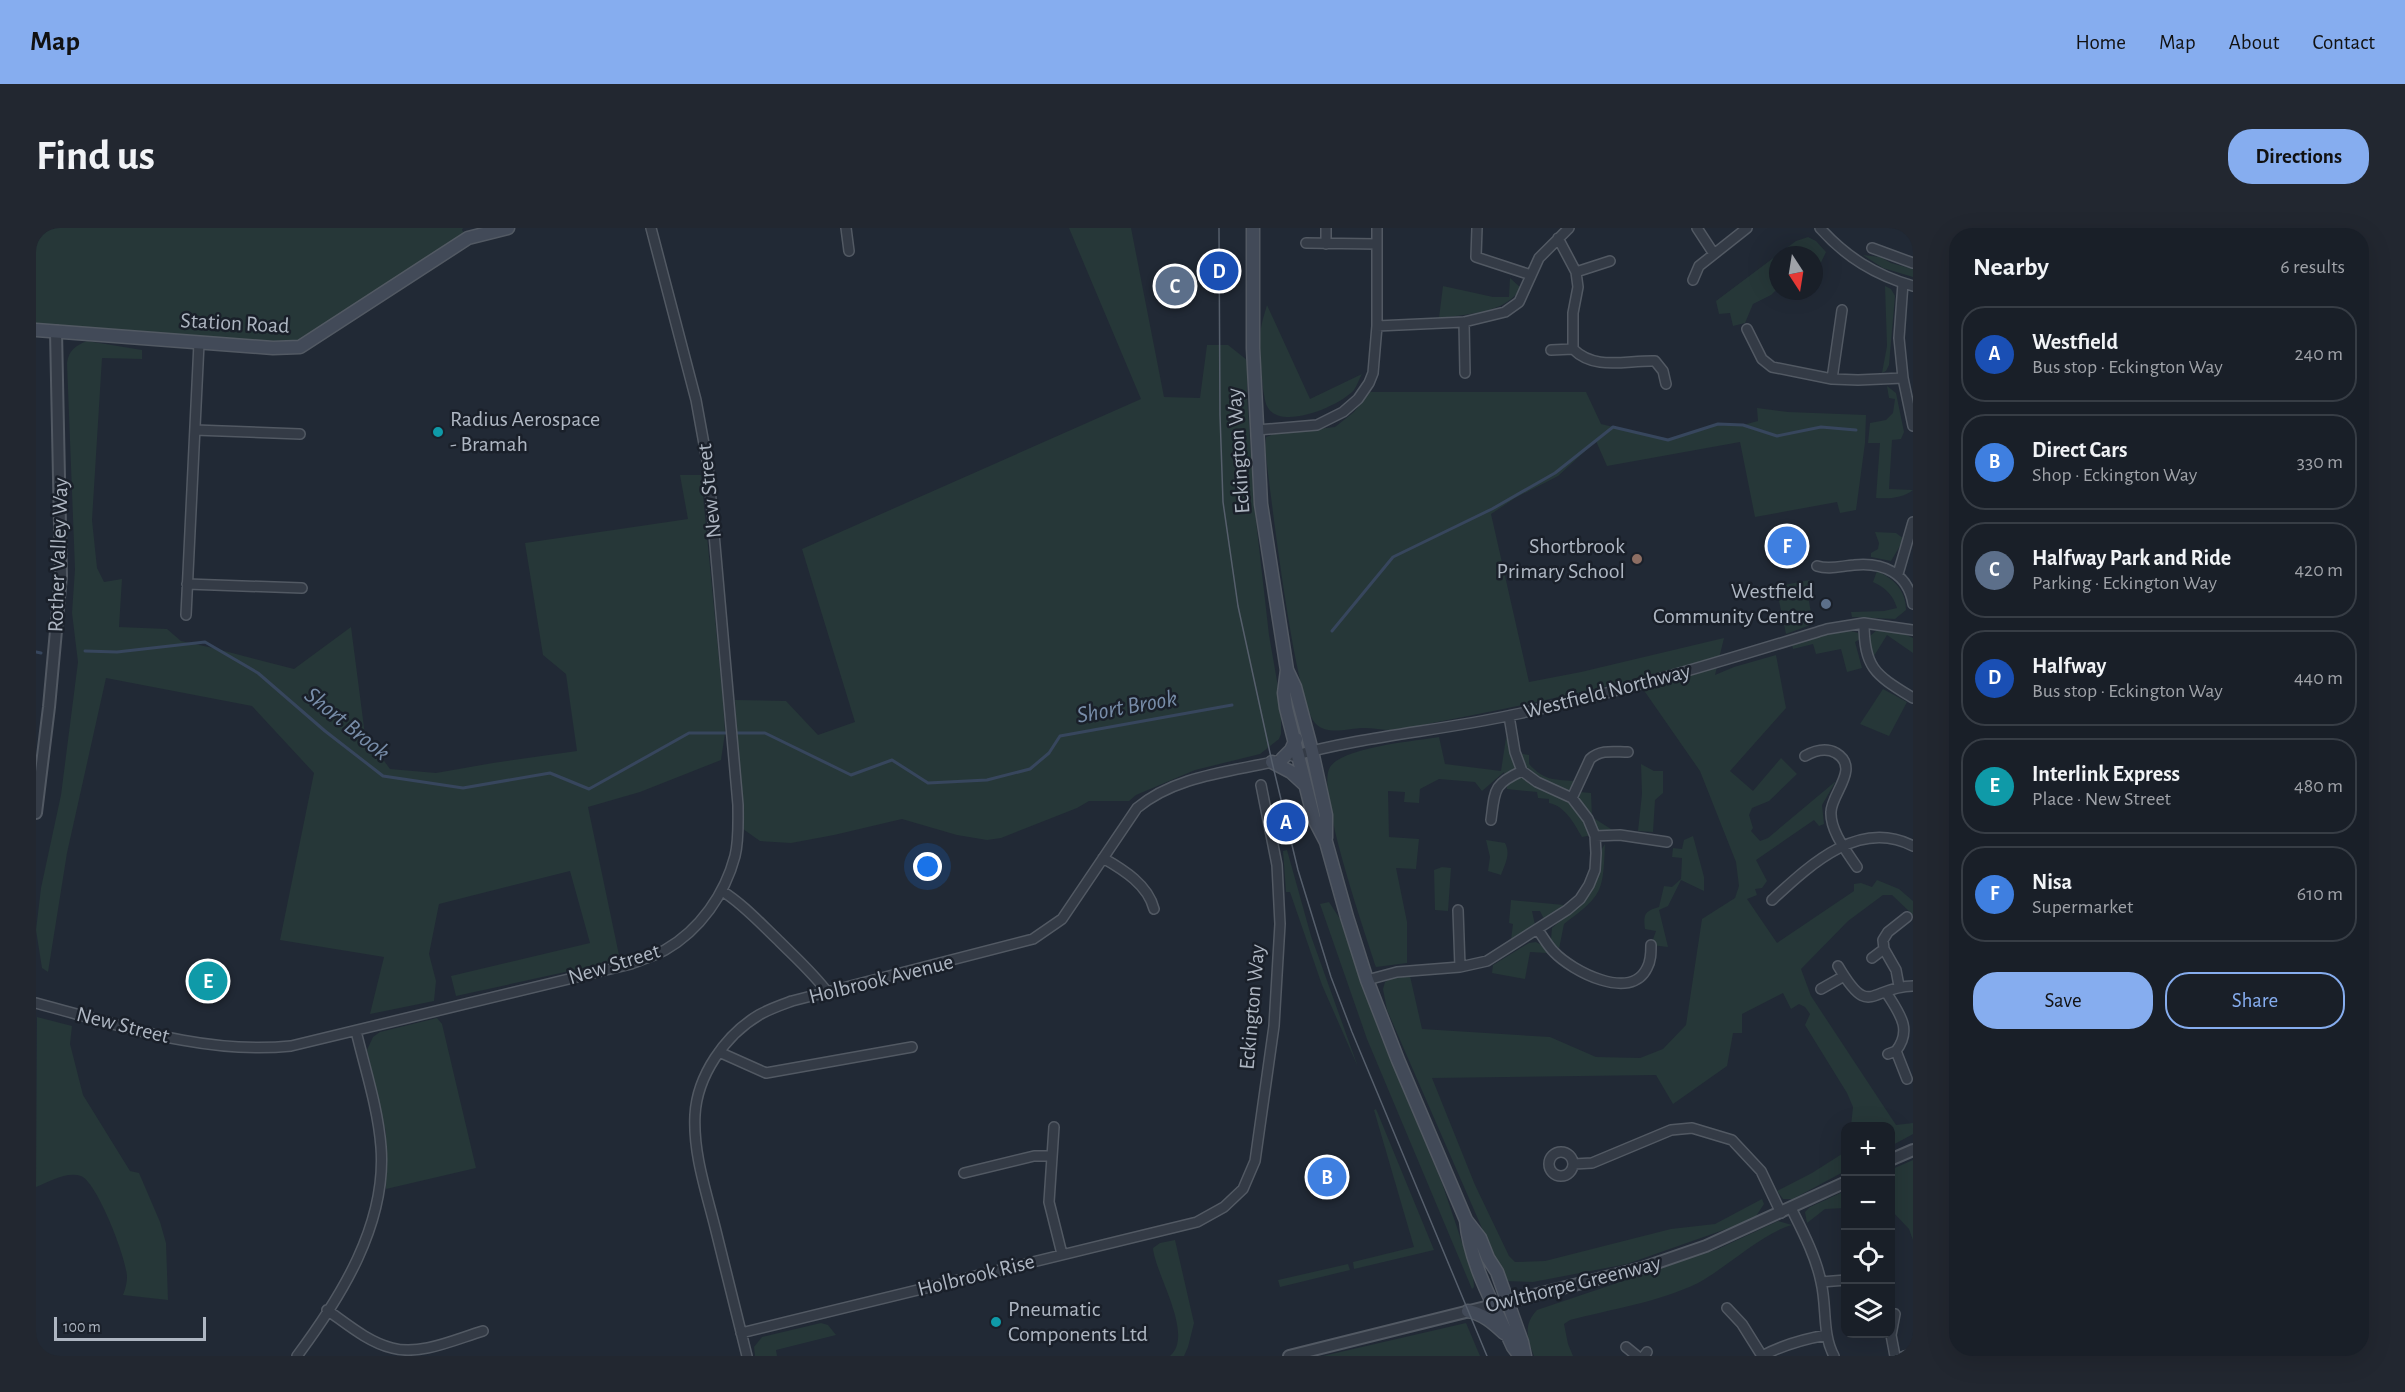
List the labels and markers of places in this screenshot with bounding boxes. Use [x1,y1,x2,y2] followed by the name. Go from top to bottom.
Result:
[1200,248,1238,294] pin: D
[1156,264,1194,308] pin: C
[450,408,600,455] place label: Radius Aerospace - Bramah
[431,425,445,439] marker: Radius Aerospace - Bramah
[1768,524,1806,568] pin: F
[1497,535,1625,582] place label: Shortbrook Primary School
[1630,552,1644,566] marker: Shortbrook Primary School
[1653,580,1814,627] place label: Westfield Community Centre
[1819,597,1833,611] marker: Westfield Community Centre
[1266,800,1306,844] pin: A
[188,958,228,1004] pin: E
[1308,1154,1346,1200] pin: B
[1008,1298,1148,1345] place label: Pneumatic Components Ltd
[989,1315,1003,1329] marker: Pneumatic Components Ltd

